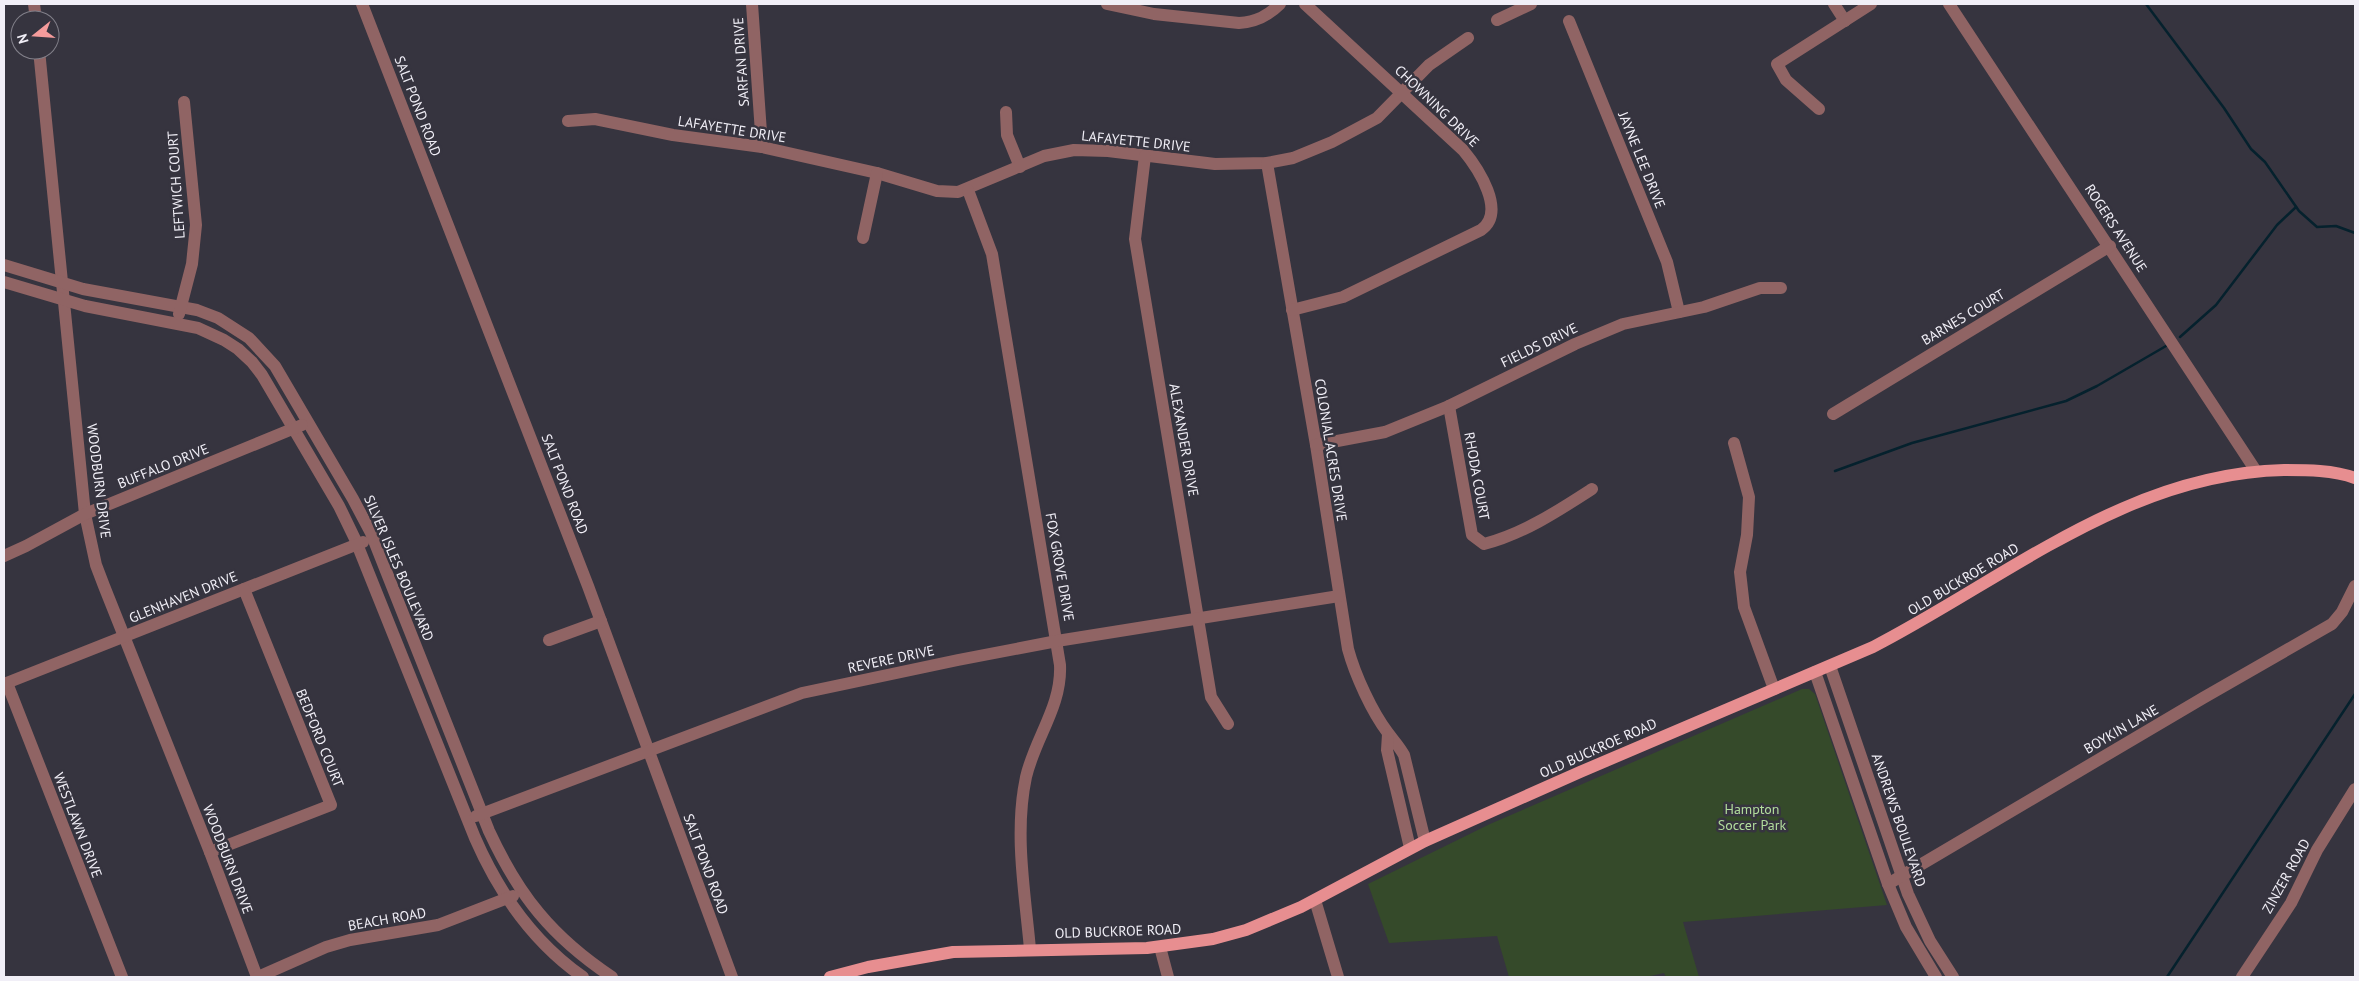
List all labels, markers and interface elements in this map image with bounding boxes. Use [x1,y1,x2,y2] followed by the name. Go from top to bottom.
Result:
[10,10,60,60] north arrow
[729,17,753,107] street label: SARFAN DRIVE
[13,32,33,46] text: N
[391,53,445,159] street label: SALT POND ROAD
[1391,61,1483,151] street label: CHOWNING DRIVE
[1614,108,1670,211] street label: JAYNE LEE DRIVE
[677,112,787,146] street label: LAFAYETTE DRIVE
[1081,126,1191,156] street label: LAFAYETTE DRIVE
[163,130,189,240] street label: LEFTWICH COURT
[2081,181,2151,275] street label: ROGERS AVENUE
[1918,285,2008,349] street label: BARNES COURT
[1498,319,1580,371] street label: FIELDS DRIVE
[1311,377,1351,523] street label: COLONIAL ACRES DRIVE
[1165,382,1203,498] street label: ALEXANDER DRIVE
[83,423,115,539] street label: WOODBURN DRIVE
[538,431,592,537] street label: SALT POND ROAD
[1460,431,1494,522] street label: RHODA COURT
[115,440,211,492] street label: BUFFALO DRIVE
[360,492,438,644] street label: SILVER ISLES BOULEVARD
[1042,511,1078,623] street label: FOX GROVE DRIVE
[1904,539,2022,619] street label: OLD BUCKROE ROAD
[126,567,240,627] street label: GLENHAVEN DRIVE
[846,641,936,677] street label: REVERE DRIVE
[292,686,348,790] street label: BEDFORD COURT
[2080,700,2162,758] street label: BOYKIN LANE
[1537,714,1659,782] street label: OLD BUCKROE ROAD
[1868,751,1930,889] street label: ANDREWS BOULEVARD
[50,770,106,880] street label: WESTLAWN DRIVE
[1718,800,1786,834] park label: Hampton Soccer Park
[199,802,257,916] street label: WOODBURN DRIVE
[679,811,733,917] street label: SALT POND ROAD
[2258,836,2314,916] street label: ZINZER ROAD
[347,903,427,935] street label: BEACH ROAD
[1055,920,1181,942] street label: OLD BUCKROE ROAD

